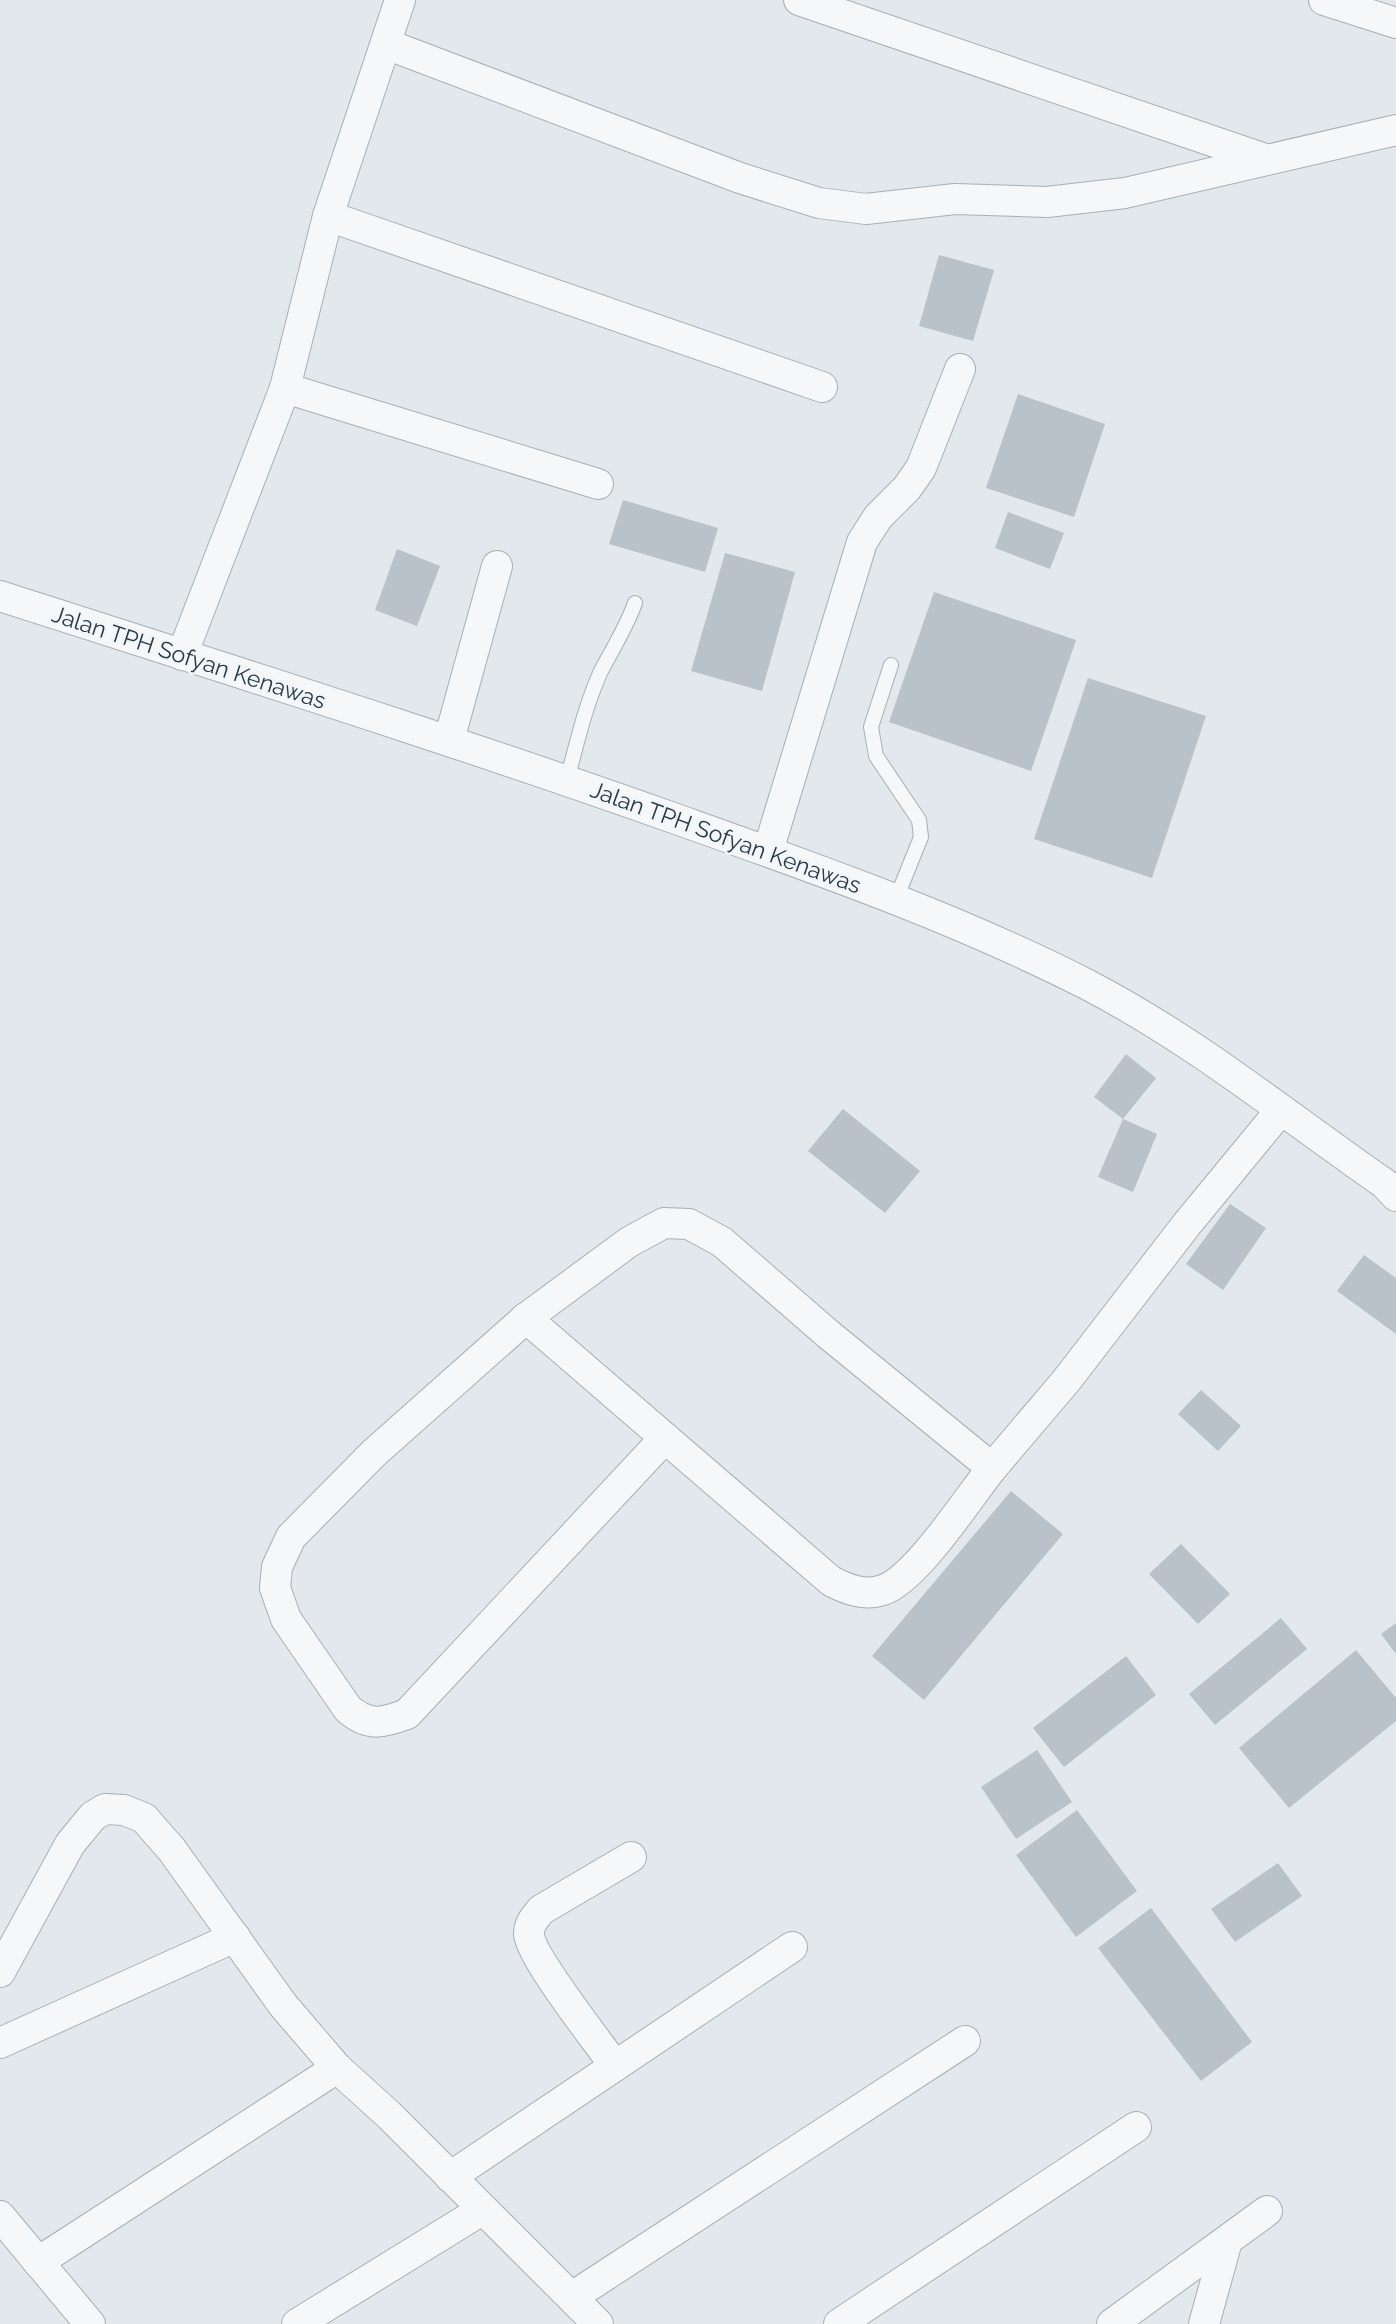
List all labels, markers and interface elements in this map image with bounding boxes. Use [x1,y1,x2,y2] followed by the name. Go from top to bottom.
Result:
[49,600,329,714] street label: Jalan TPH Sofyan Kenawas
[587,775,865,899] street label: Jalan TPH Sofyan Kenawas

